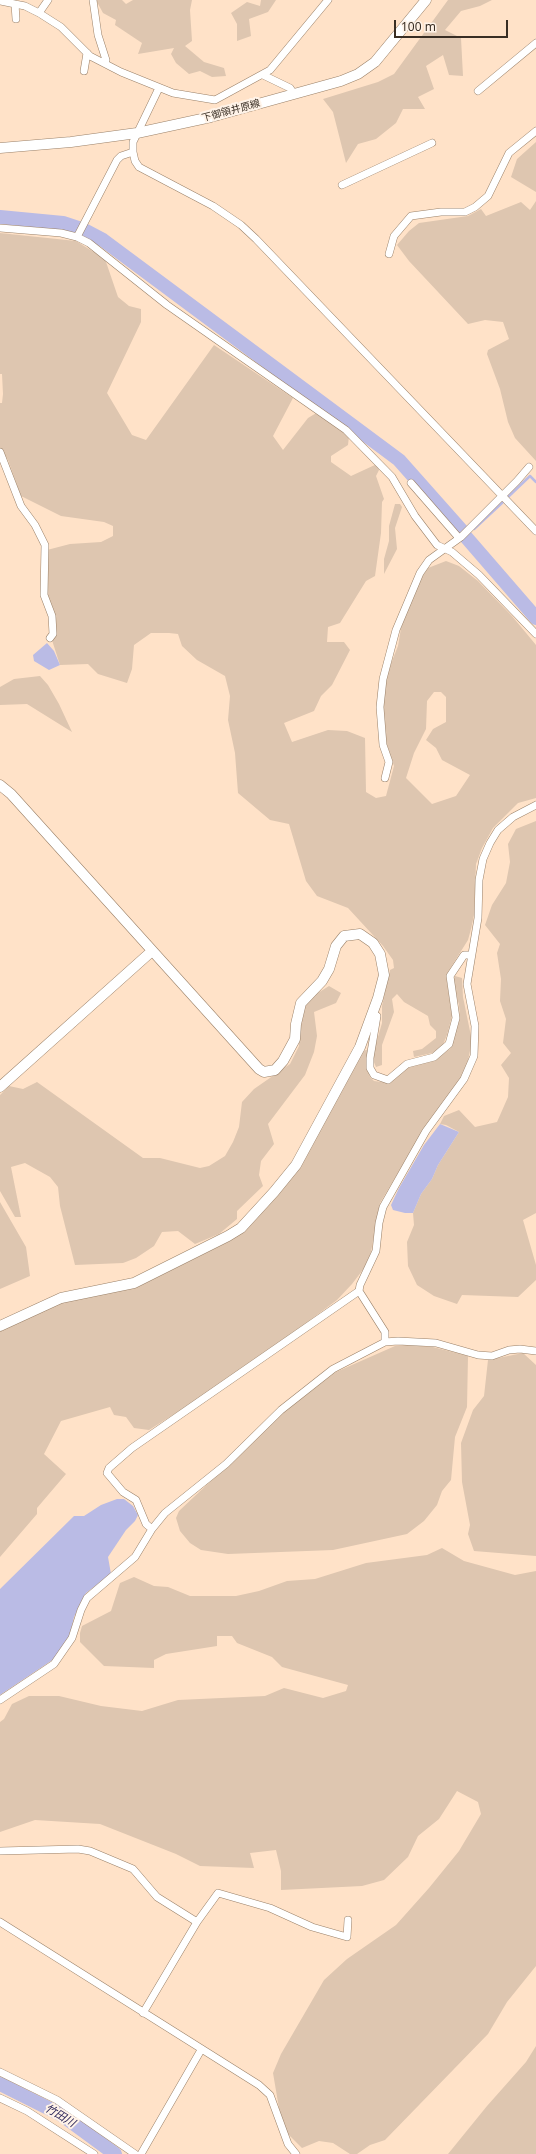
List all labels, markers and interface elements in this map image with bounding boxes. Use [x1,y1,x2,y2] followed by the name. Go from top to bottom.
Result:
[396,12,510,38] scale bar
[401,18,436,35] text: 100 m
[200,97,262,125] street label: 下御領井原線
[42,2102,78,2130] water label: 竹田川

